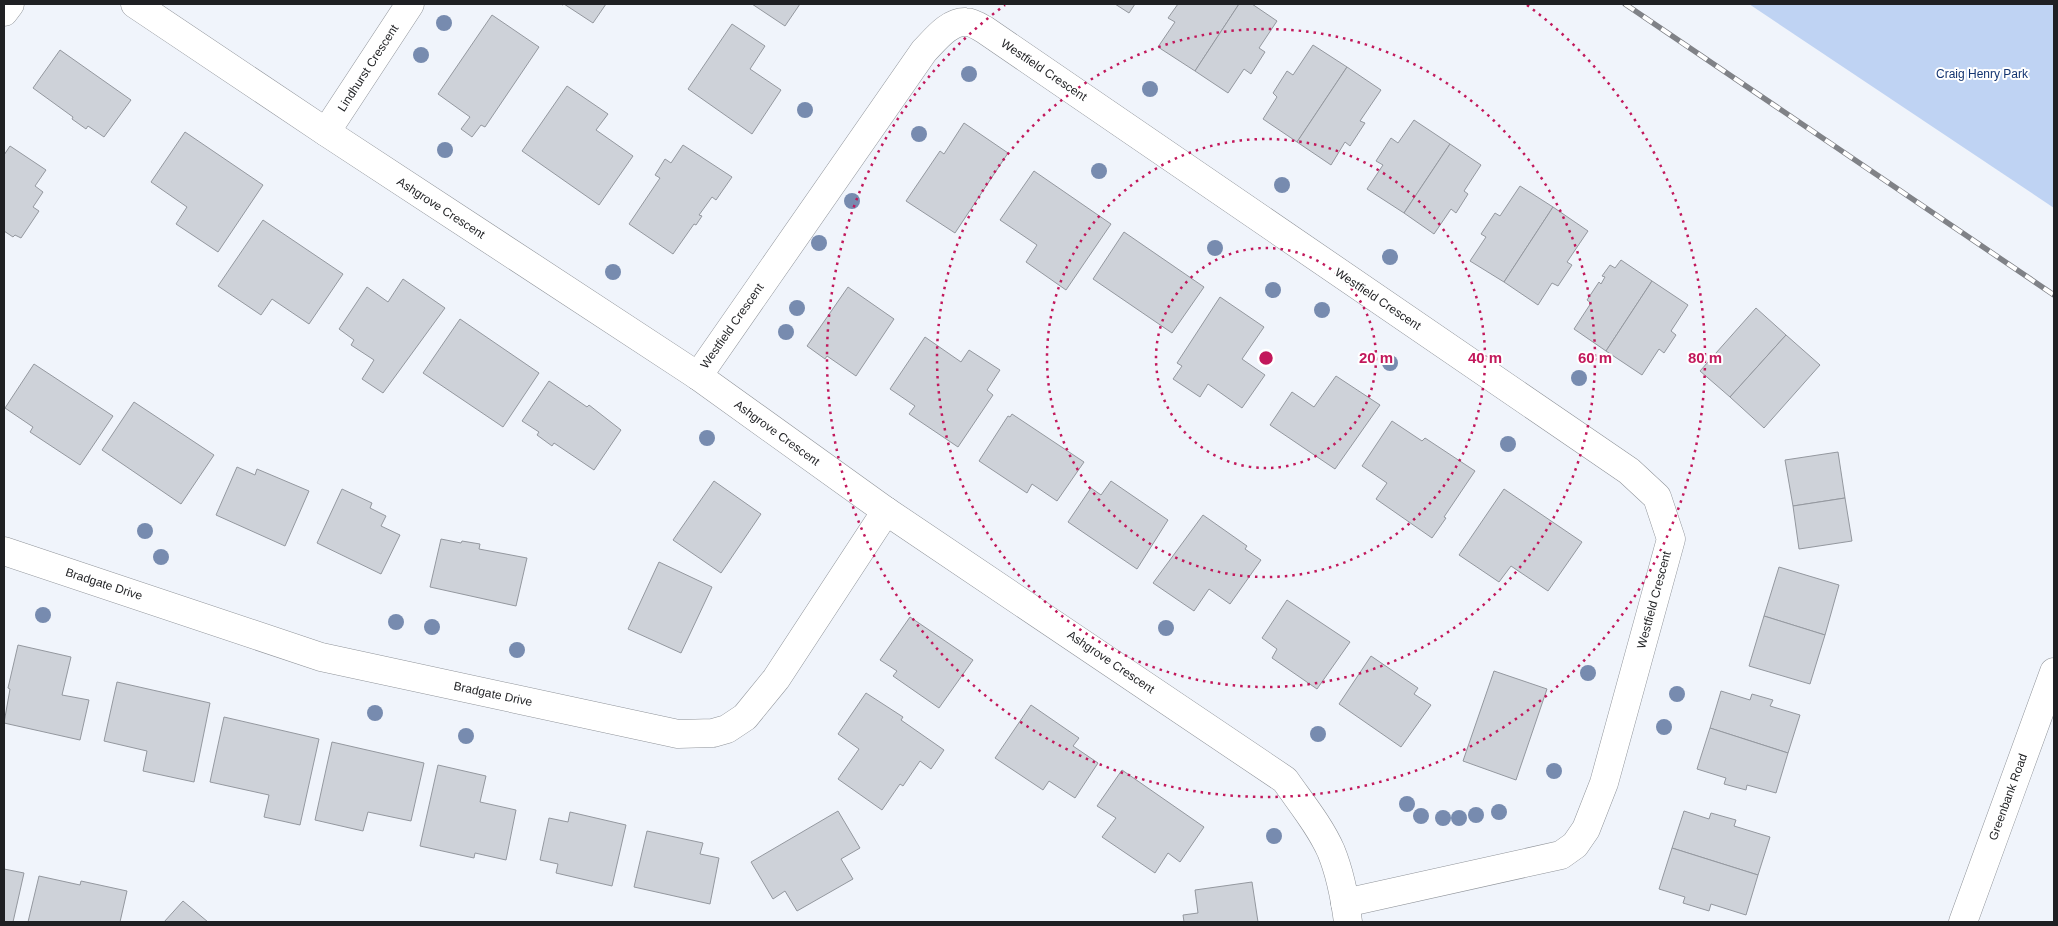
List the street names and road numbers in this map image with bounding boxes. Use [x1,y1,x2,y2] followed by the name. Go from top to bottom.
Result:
[335,21,402,114] street label: Lindhurst Crescent
[998,36,1090,104] street label: Westfield Crescent
[394,174,488,242] street label: Ashgrove Crescent
[1332,265,1424,333] street label: Westfield Crescent
[697,280,767,371] street label: Westfield Crescent
[732,397,823,469] street label: Ashgrove Crescent
[1634,549,1674,650] street label: Westfield Crescent
[64,565,145,603] street label: Bradgate Drive
[1065,628,1158,697] street label: Ashgrove Crescent
[452,679,534,709] street label: Bradgate Drive
[1986,752,2030,842] street label: Greenbank Road

